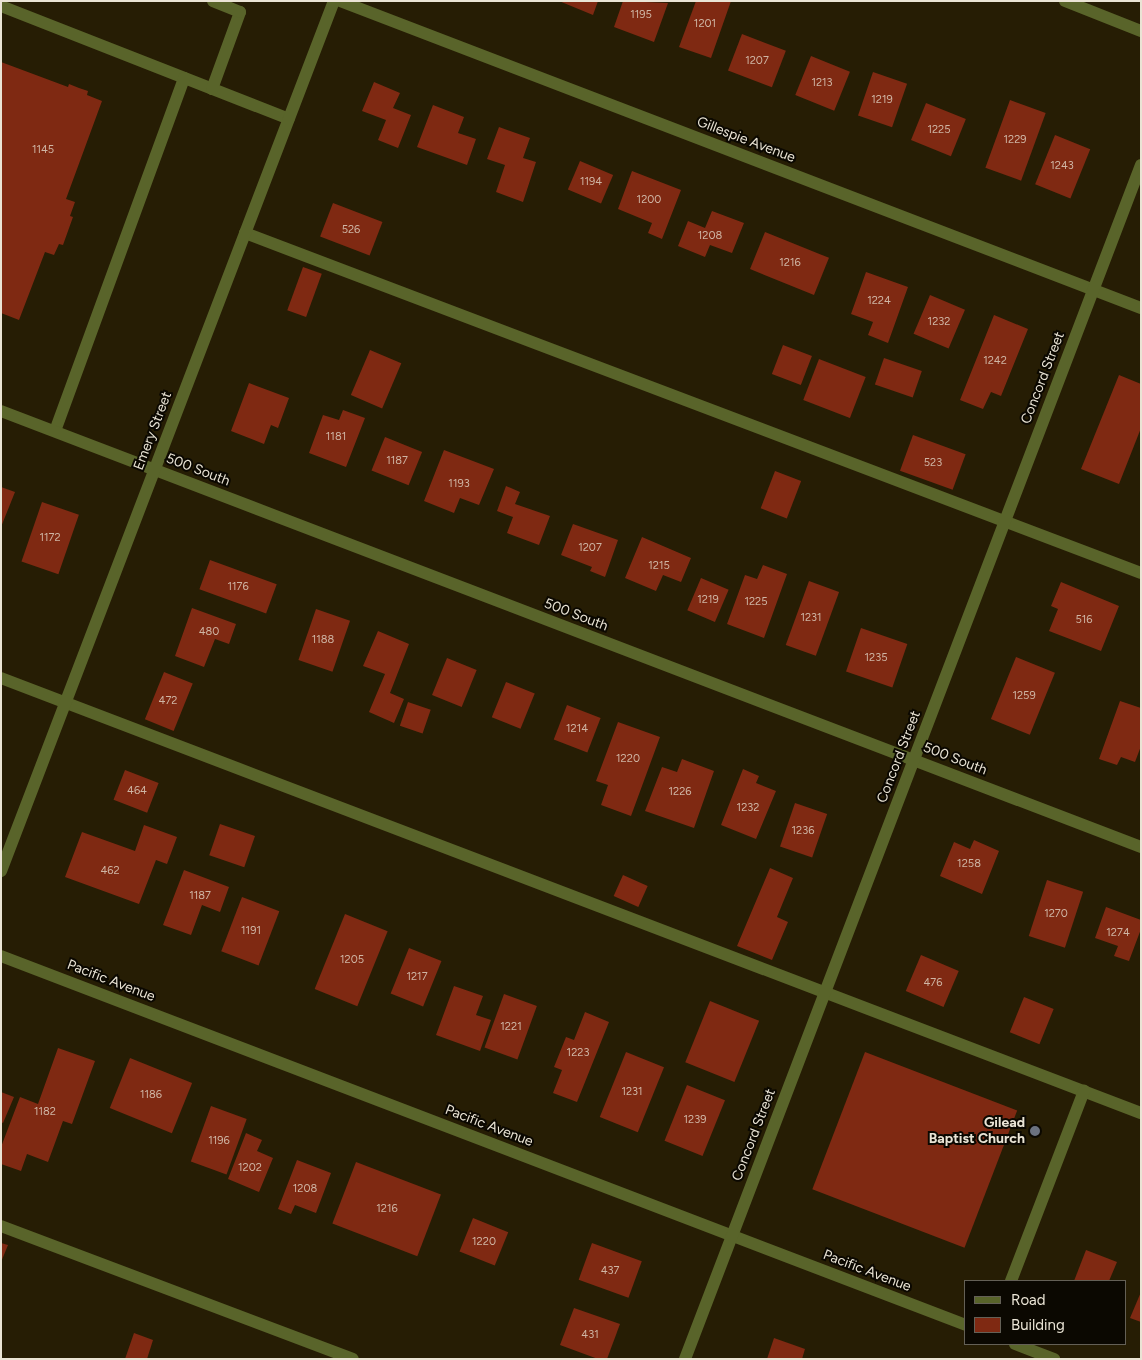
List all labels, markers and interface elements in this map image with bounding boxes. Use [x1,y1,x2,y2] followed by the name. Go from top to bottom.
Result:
[630,8,652,22] house number: 1195
[694,17,716,31] house number: 1201
[745,54,769,68] house number: 1207
[811,76,833,90] house number: 1213
[871,93,893,107] house number: 1219
[694,113,798,167] street label: Gillespie Avenue
[927,123,951,137] house number: 1225
[1003,133,1027,147] house number: 1229
[32,143,54,157] house number: 1145
[1050,159,1074,173] house number: 1243
[580,175,602,189] house number: 1194
[637,193,661,207] house number: 1200
[342,223,360,237] house number: 526
[698,229,722,243] house number: 1208
[779,256,801,270] house number: 1216
[867,294,891,308] house number: 1224
[928,315,950,329] house number: 1232
[1018,330,1068,426] street label: Concord Street
[983,354,1007,368] house number: 1242
[130,389,176,473] street label: Emery Street
[326,430,346,444] house number: 1181
[164,450,232,490] street label: 500 South
[386,454,408,468] house number: 1187
[924,456,942,470] house number: 523
[448,477,470,491] house number: 1193
[39,531,61,545] house number: 1172
[578,541,602,555] house number: 1207
[648,559,670,573] house number: 1215
[227,580,249,594] house number: 1176
[697,593,719,607] house number: 1219
[542,595,610,635] street label: 500 South
[744,595,768,609] house number: 1225
[800,611,822,625] house number: 1231
[1075,613,1093,627] house number: 516
[199,625,219,639] house number: 480
[312,633,334,647] house number: 1188
[864,651,888,665] house number: 1235
[1012,689,1036,703] house number: 1259
[159,694,177,708] house number: 472
[874,709,924,805] street label: Concord Street
[566,722,588,736] house number: 1214
[921,739,989,779] street label: 500 South
[616,752,640,766] house number: 1220
[127,784,147,798] house number: 464
[668,785,692,799] house number: 1226
[737,801,759,815] house number: 1232
[792,824,814,838] house number: 1236
[957,857,981,871] house number: 1258
[100,864,120,878] house number: 462
[189,889,211,903] house number: 1187
[1044,907,1068,921] house number: 1270
[241,924,261,938] house number: 1191
[1106,926,1130,940] house number: 1274
[340,953,364,967] house number: 1205
[65,957,157,1005] street label: Pacific Avenue
[406,970,428,984] house number: 1217
[924,976,942,990] house number: 476
[500,1020,522,1034] house number: 1221
[567,1046,589,1060] house number: 1223
[621,1085,643,1099] house number: 1231
[729,1087,779,1183] street label: Concord Street
[140,1088,162,1102] house number: 1186
[443,1102,535,1150] street label: Pacific Avenue
[34,1105,56,1119] house number: 1182
[684,1113,706,1127] house number: 1239
[929,1115,1025,1148] place label: Gilead Baptist Church
[1029,1125,1041,1137] marker: Gilead Baptist Church
[208,1134,230,1148] house number: 1196
[238,1161,262,1175] house number: 1202
[293,1182,317,1196] house number: 1208
[376,1202,398,1216] house number: 1216
[472,1235,496,1249] house number: 1220
[821,1247,913,1295] street label: Pacific Avenue
[601,1264,619,1278] house number: 437
[964,1280,1127,1345] legend
[1011,1291,1046,1309] text: Road
[1011,1316,1065,1334] text: Building
[581,1328,599,1342] house number: 431

